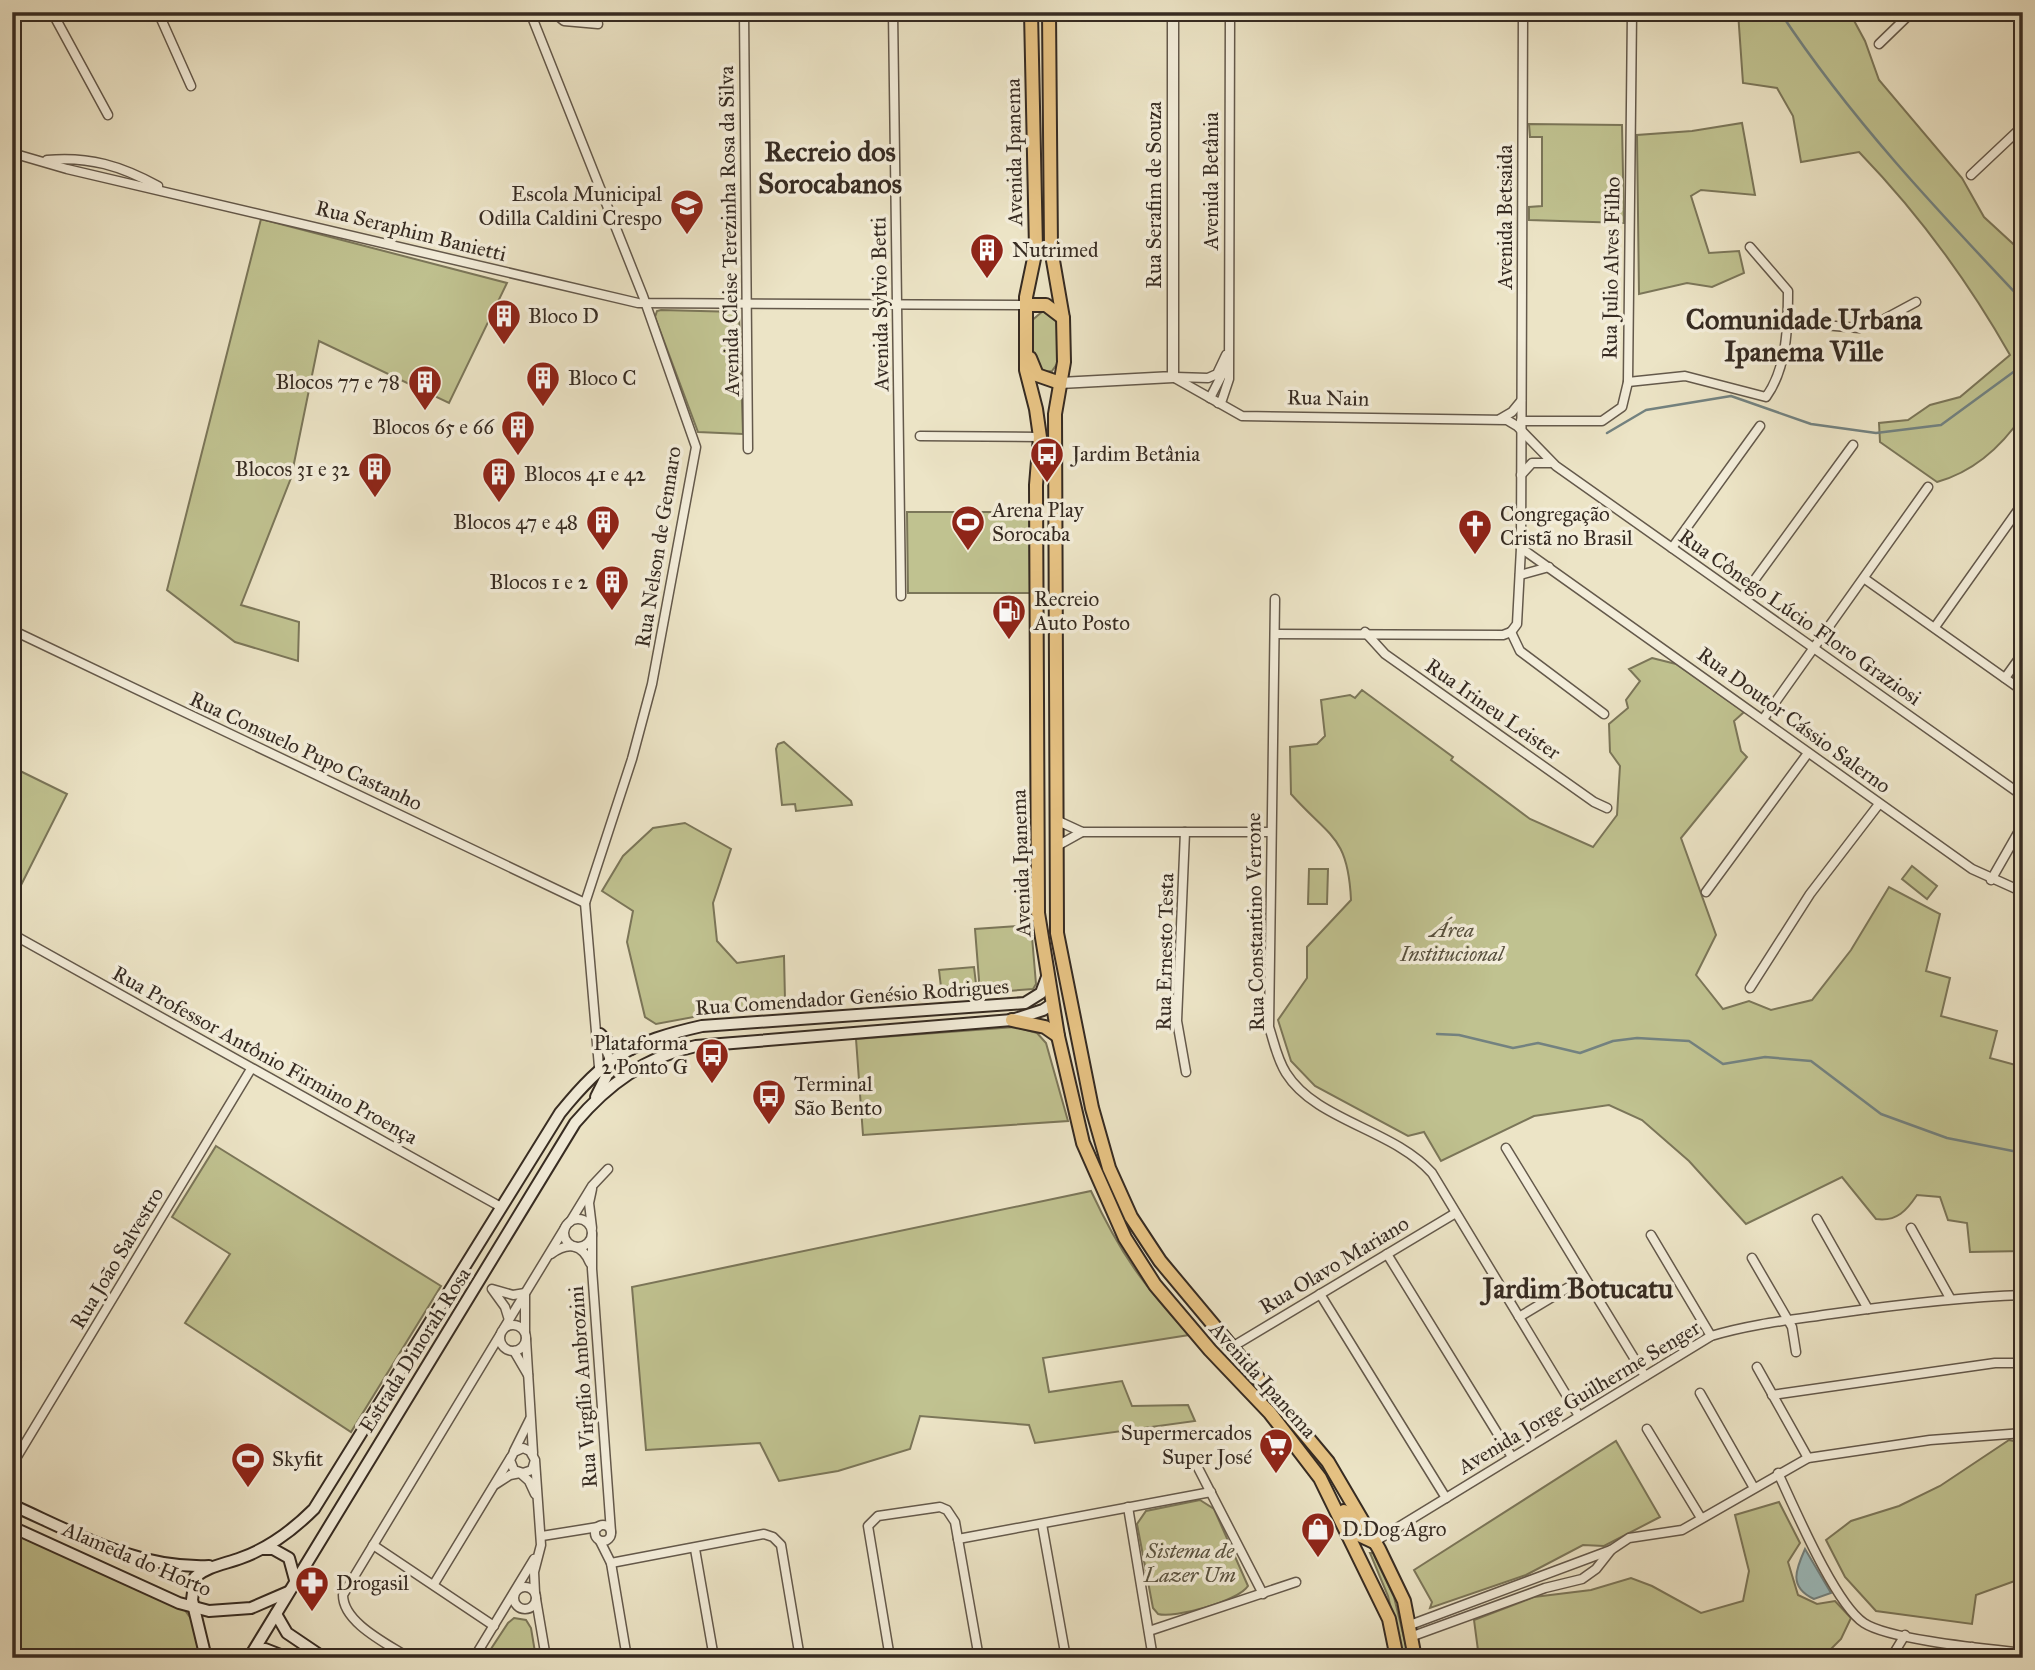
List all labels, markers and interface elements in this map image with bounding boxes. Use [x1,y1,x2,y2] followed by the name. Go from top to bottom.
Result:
[713,65,745,397] street label: Avenida Cleise Terezinha Rosa da Silva
[1000,78,1028,227] street label: Avenida Ipanema
[1141,101,1167,289] street label: Rua Serafim de Souza
[1198,112,1224,251] street label: Avenida Betânia
[758,134,902,201] district label: Recreio dos Sorocabanos
[1492,145,1518,290] street label: Avenida Betsaida
[1596,176,1626,360] street label: Rua Julio Alves Filho
[478,181,662,231] place label: Escola Municipal Odilla Caldini Crespo
[668,187,706,236] school or university icon: Escola Municipal Odilla Caldini Crespo
[313,195,509,267] street label: Rua Seraphim Banietti
[865,216,895,392] street label: Avenida Sylvio Betti
[968,231,1006,280] building icon: Nutrimed
[1012,237,1099,263] place label: Nutrimed
[485,297,523,346] building icon: Bloco D
[1686,302,1923,369] district label: Comunidade Urbana Ipanema Ville
[528,303,599,329] place label: Bloco D
[524,359,562,408] building icon: Bloco C
[406,363,444,412] building icon: Blocos 77 e 78
[568,365,637,391] place label: Bloco C
[275,369,400,395] place label: Blocos 77 e 78
[1287,384,1369,412] street label: Rua Nain
[499,408,537,457] building icon: Blocos 65 e 66
[372,414,495,440] place label: Blocos 65 e 66
[1028,435,1066,484] bus stop icon: Jardim Betânia
[1070,441,1200,467] place label: Jardim Betânia
[629,444,687,649] street label: Rua Nelson de Gennaro
[356,450,394,499] building icon: Blocos 31 e 32
[480,455,518,504] building icon: Blocos 41 e 42
[235,456,351,482] place label: Blocos 31 e 32
[524,461,646,487] place label: Blocos 41 e 42
[991,497,1085,547] place label: Arena Play Sorocaba
[1500,501,1633,551] place label: Congregação Cristã no Brasil
[584,503,622,552] building icon: Blocos 47 e 48
[949,503,987,552] sports icon: Arena Play Sorocaba
[1456,507,1494,556] church icon: Congregação Cristã no Brasil
[453,509,578,535] place label: Blocos 47 e 48
[1674,523,1927,711] street label: Rua Cônego Lúcio Floro Graziosi
[593,563,631,612] building icon: Blocos 1 e 2
[490,569,589,595] place label: Blocos 1 e 2
[1033,586,1130,636] place label: Recreio Auto Posto
[990,592,1028,641] fuel station icon: Recreio Auto Posto
[1692,641,1896,799] street label: Rua Doutor Cássio Salerno
[1420,653,1566,765] street label: Rua Irineu Leister
[185,686,427,817] street label: Rua Consuelo Pupo Castanho
[1005,789,1037,938] street label: Avenida Ipanema
[1240,812,1270,1032] street label: Rua Constantino Verrone
[1151,873,1179,1031] street label: Rua Ernesto Testa
[1399,916,1506,967] park label: Área Institucional
[108,960,422,1150] street label: Rua Professor Antônio Firmino Proença
[694,973,1010,1021] street label: Rua Comendador Genésio Rodrigues
[593,1030,688,1080] place label: Plataforma 2 Ponto G
[693,1036,731,1085] bus stop icon: Plataforma 2 Ponto G
[794,1071,883,1121] place label: Terminal São Bento
[750,1077,788,1126] bus stop icon: Terminal São Bento
[64,1182,170,1334] street label: Rua João Salvestro
[1255,1210,1414,1320] street label: Rua Olavo Mariano
[354,1262,476,1437] street label: Estrada Dinorah Rosa
[1479,1271,1673,1306] district label: Jardim Botucatu
[563,1285,603,1489] street label: Rua Virgílio Ambrozini
[1452,1314,1705,1480] street label: Avenida Jorge Guilherme Senger
[1203,1316,1322,1444] street label: Avenida Ipanema
[1121,1420,1252,1470] place label: Supermercados Super José
[1257,1426,1295,1475] supermarket icon: Supermercados Super José
[229,1440,267,1489] sports icon: Skyfit
[272,1446,324,1472] place label: Skyfit
[1299,1510,1337,1559] shop icon: D.Dog Agro
[58,1516,216,1602] street label: Alameda do Horto
[1342,1516,1447,1542] place label: D.Dog Agro
[1143,1538,1236,1588] park label: Sistema de Lazer Um
[293,1564,331,1613] pharmacy icon: Drogasil
[336,1570,409,1596] place label: Drogasil

